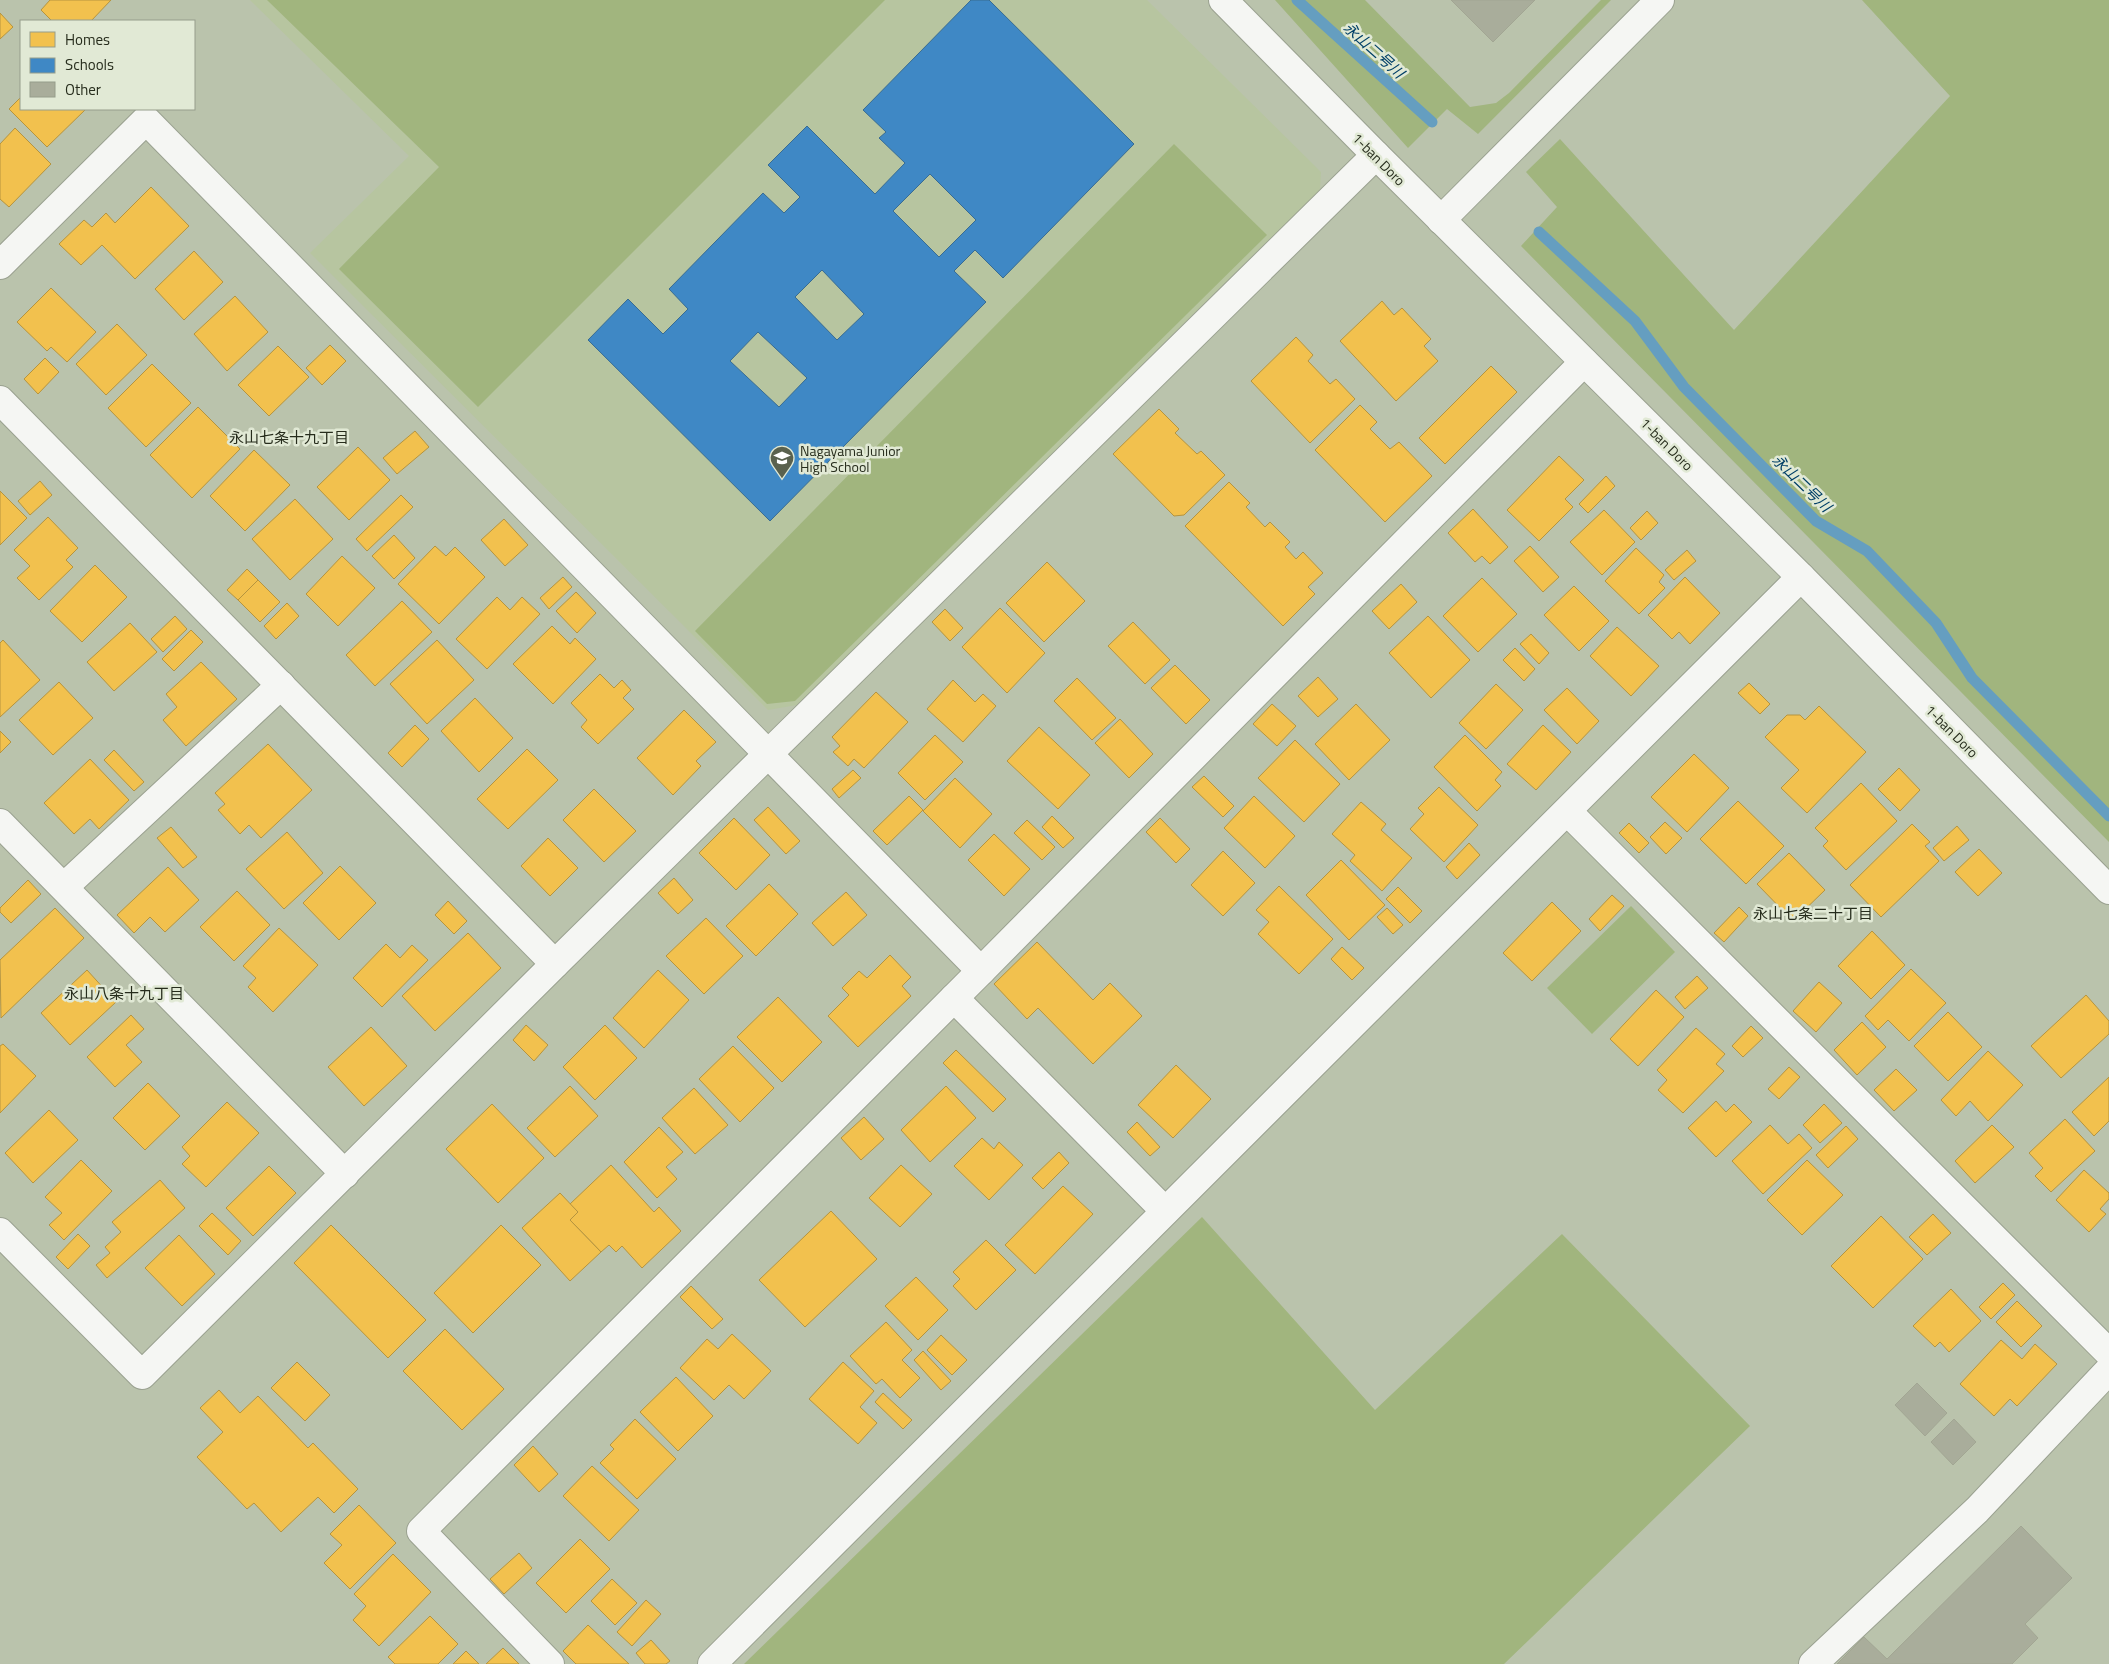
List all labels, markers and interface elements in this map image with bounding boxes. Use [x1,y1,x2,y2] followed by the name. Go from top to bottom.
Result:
[1338,16,1411,85] water label: 永山二号川
[20,20,195,110] legend
[65,28,110,51] text: Homes
[65,53,114,76] text: Schools
[65,78,101,101] text: Other
[1348,128,1410,190] street label: 1-ban Doro
[1636,413,1698,475] street label: 1-ban Doro
[229,426,349,449] district label: 永山七条十九丁目
[800,440,901,477] place label: Nagayama Junior High School
[769,445,795,479] school or university icon: Nagayama Junior High School
[1767,449,1838,519] water label: 永山二号川
[1921,700,1983,762] street label: 1-ban Doro
[1753,902,1873,925] district label: 永山七条二十丁目
[64,982,184,1005] district label: 永山八条十九丁目

